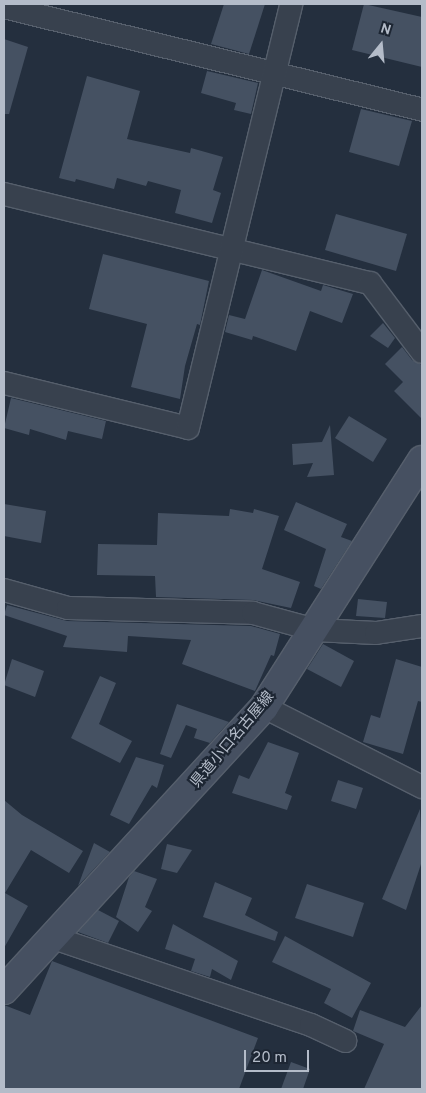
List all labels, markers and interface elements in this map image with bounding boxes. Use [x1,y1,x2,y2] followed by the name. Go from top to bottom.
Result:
[356,20,406,70] north arrow
[378,21,393,40] text: N
[188,688,278,792] street label: 県道小口名古屋線
[246,1040,311,1072] scale bar
[252,1049,287,1068] text: 20 m

